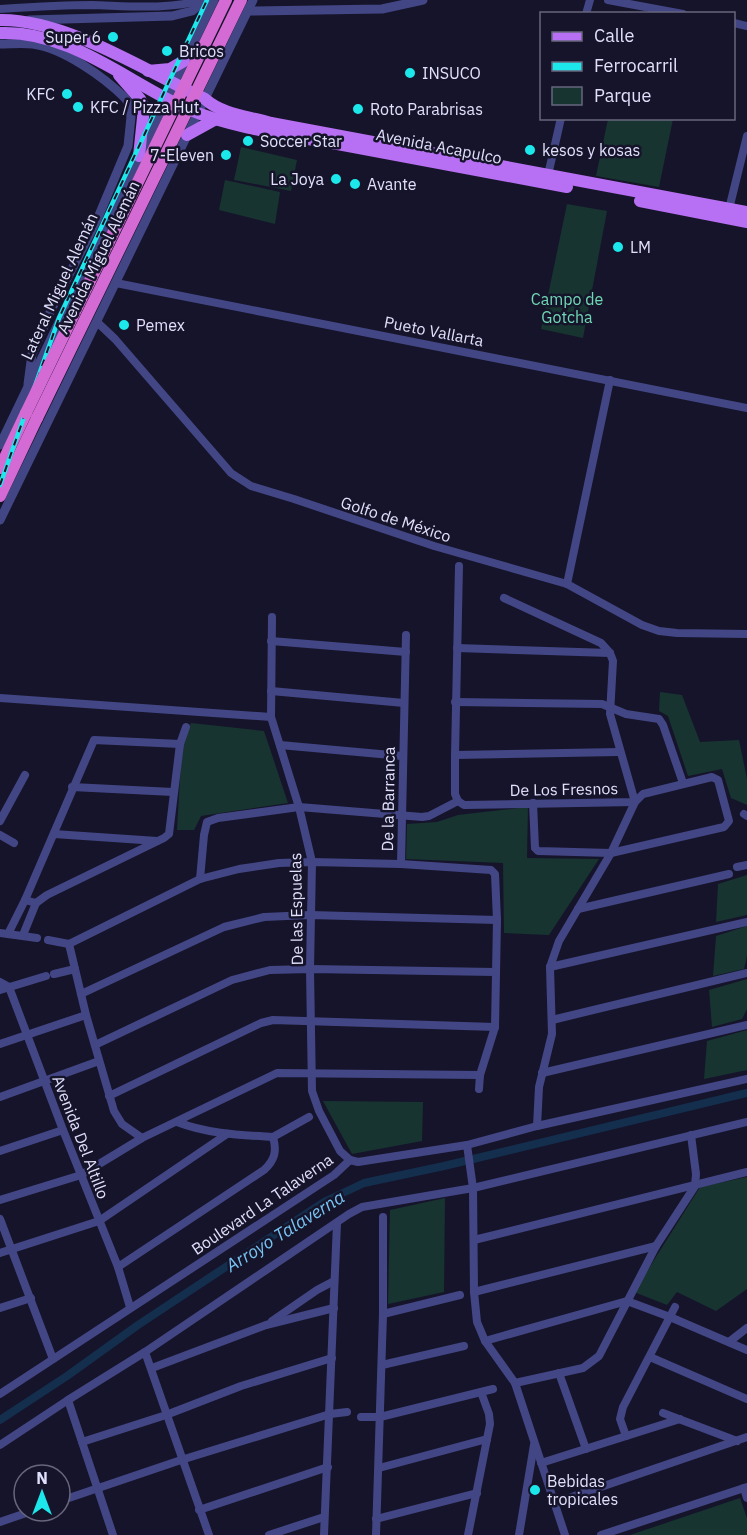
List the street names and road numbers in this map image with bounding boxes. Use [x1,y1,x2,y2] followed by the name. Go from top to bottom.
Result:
[374,124,504,168] street label: Avenida Acapulco
[52,177,144,337] street label: Avenida Miguel Alemán
[16,209,102,363] street label: Lateral Miguel Alemán
[383,312,486,351] street label: Pueto Vallarta
[338,492,454,546] street label: Golfo de México
[377,746,399,852] street label: De la Barranca
[510,778,618,800] street label: De Los Fresnos
[285,852,307,966] street label: De las Espuelas
[48,1072,114,1202] street label: Avenida Del Altillo
[187,1149,337,1259] street label: Boulevard La Talaverna

